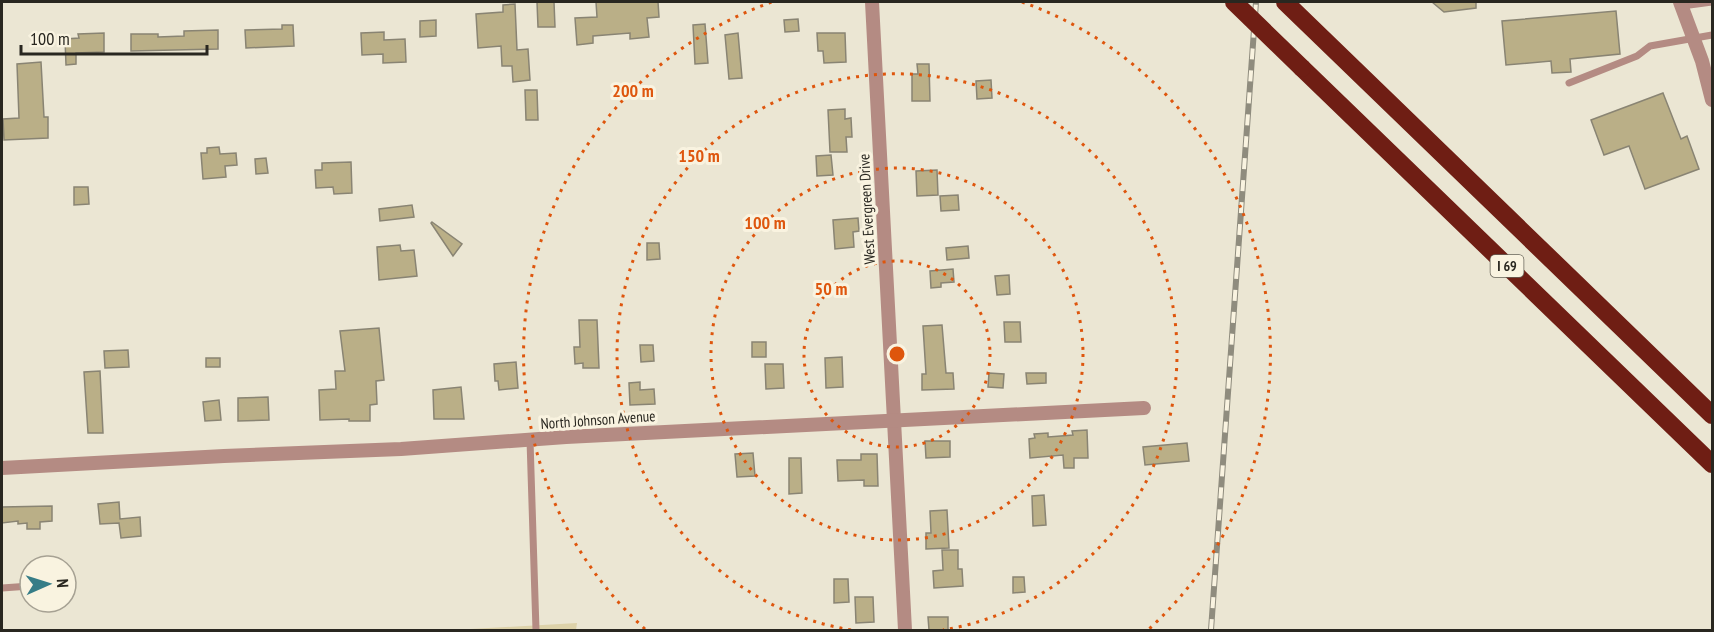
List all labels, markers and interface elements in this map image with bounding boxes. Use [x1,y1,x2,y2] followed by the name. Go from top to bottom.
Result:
[21,18,207,56] scale bar
[30,27,70,50] text: 100 m
[612,79,654,102] text: 200 m
[678,144,720,167] text: 150 m
[854,153,879,265] street label: West Evergreen Drive
[744,211,786,234] text: 100 m
[1490,255,1524,277] road number: I 69
[815,277,847,300] text: 50 m
[887,344,907,364] centre of rings
[540,406,656,433] street label: North Johnson Avenue
[18,554,78,614] north arrow
[53,578,73,588] text: N

